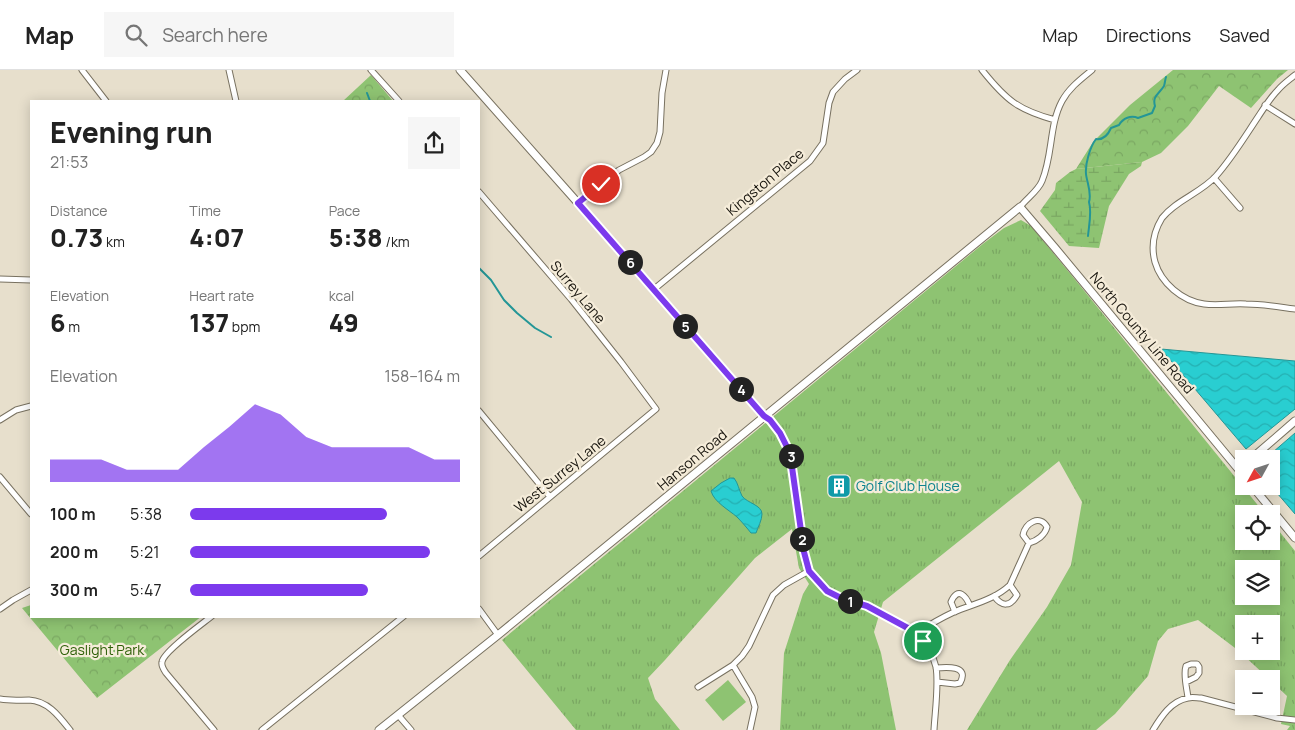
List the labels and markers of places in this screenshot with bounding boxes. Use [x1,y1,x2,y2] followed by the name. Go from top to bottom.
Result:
[580,163,622,205] pin
[618,250,642,274] pin: 6
[672,314,698,338] pin: 5
[728,376,754,402] pin: 4
[778,444,804,468] pin: 3
[826,473,852,499] building icon: Golf Club House
[856,476,960,495] place label: Golf Club House
[790,526,814,552] pin: 2
[838,588,862,614] pin: 1
[902,620,944,662] pin

